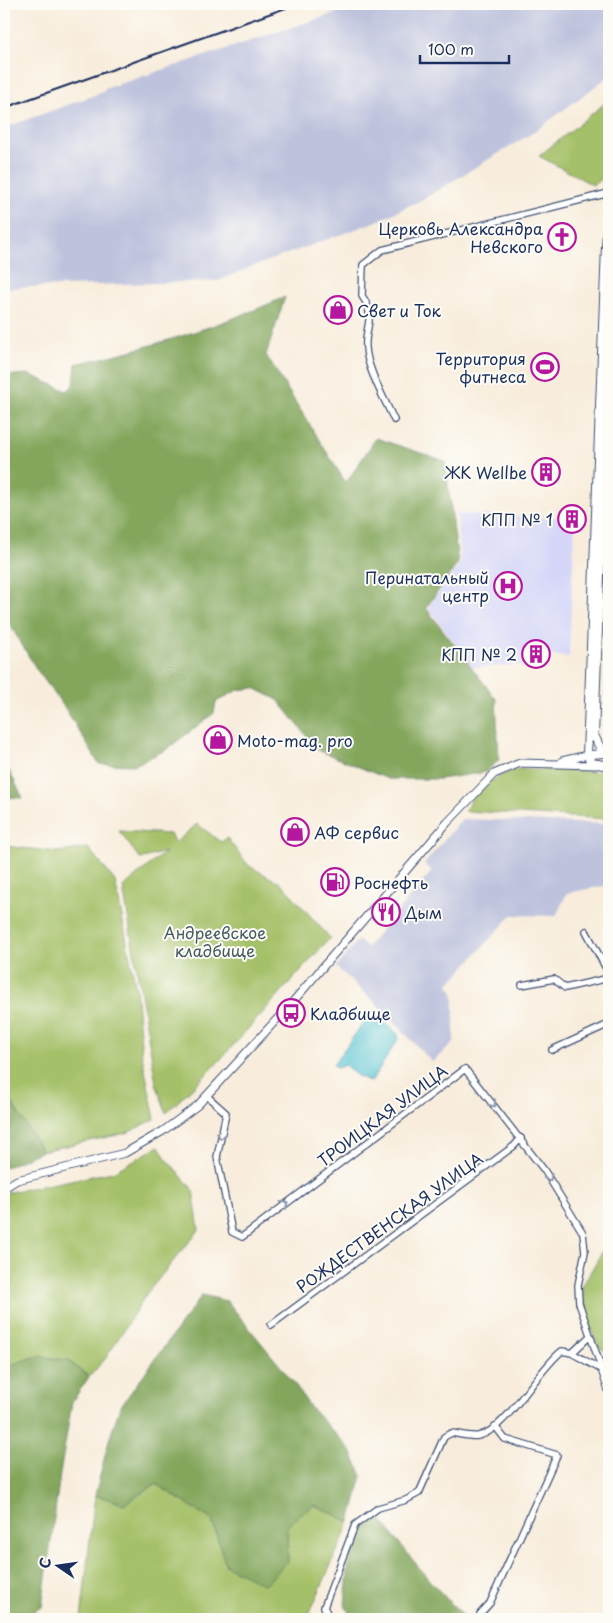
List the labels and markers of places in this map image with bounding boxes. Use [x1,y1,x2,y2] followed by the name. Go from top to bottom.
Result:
[378,216,543,258] place label: Церковь Александра Невского
[547,222,577,252] church icon: Церковь Александра Невского
[323,295,353,325] shop icon: Свет и Ток
[357,298,442,322] place label: Свет и Ток
[436,346,526,388] place label: Территория фитнеса
[530,352,560,382] sports icon: Территория фитнеса
[531,457,561,487] building icon: ЖК Wellbe
[443,460,527,484] place label: ЖК Wellbe
[557,504,587,534] building icon: КПП № 1
[481,507,553,531] place label: КПП № 1
[365,565,489,607] place label: Перинатальный центр
[493,571,523,601] hospital icon: Перинатальный центр
[521,639,551,669] building icon: КПП № 2
[441,642,517,666] place label: КПП № 2
[203,725,233,755] shop icon: Moto-mag. pro
[237,728,353,752] place label: Moto-mag. pro
[280,817,310,847] shop icon: АФ сервис
[314,820,399,844] place label: АФ сервис
[320,867,350,897] fuel station icon: Роснефть
[354,870,428,894] place label: Роснефть
[371,897,401,927] restaurant icon: Дым
[404,900,442,924] place label: Дым
[276,998,306,1028] bus stop icon: Кладбище
[310,1001,391,1025] place label: Кладбище

